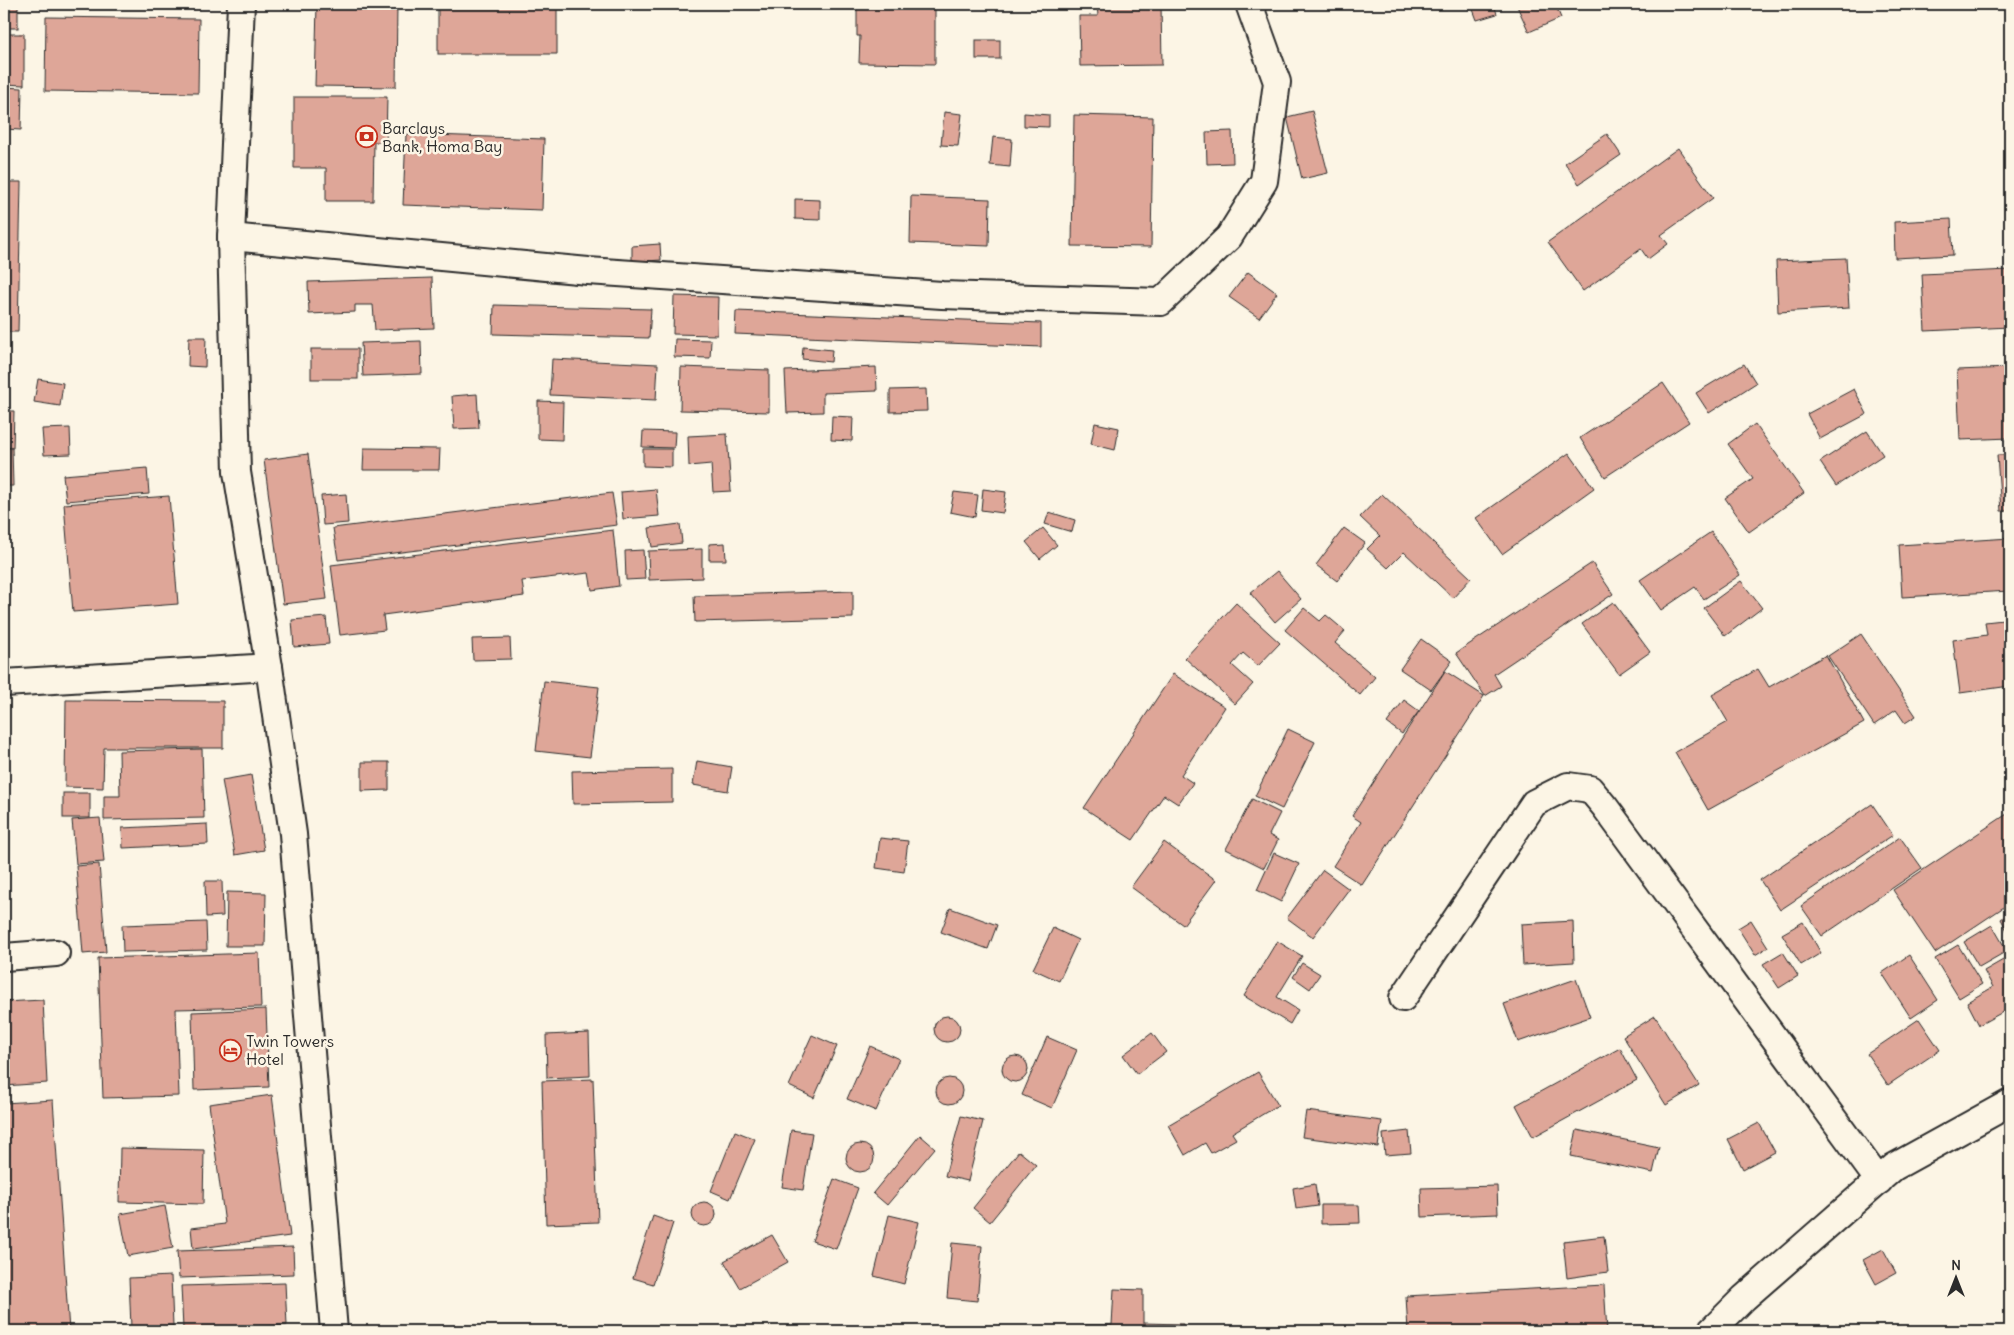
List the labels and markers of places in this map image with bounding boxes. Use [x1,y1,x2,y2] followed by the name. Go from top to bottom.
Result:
[382,118,502,156] place label: Barclays Bank, Homa Bay
[354,125,378,149] bank icon: Barclays Bank, Homa Bay
[246,1031,334,1069] place label: Twin Towers Hotel
[218,1038,242,1062] hotel icon: Twin Towers Hotel

